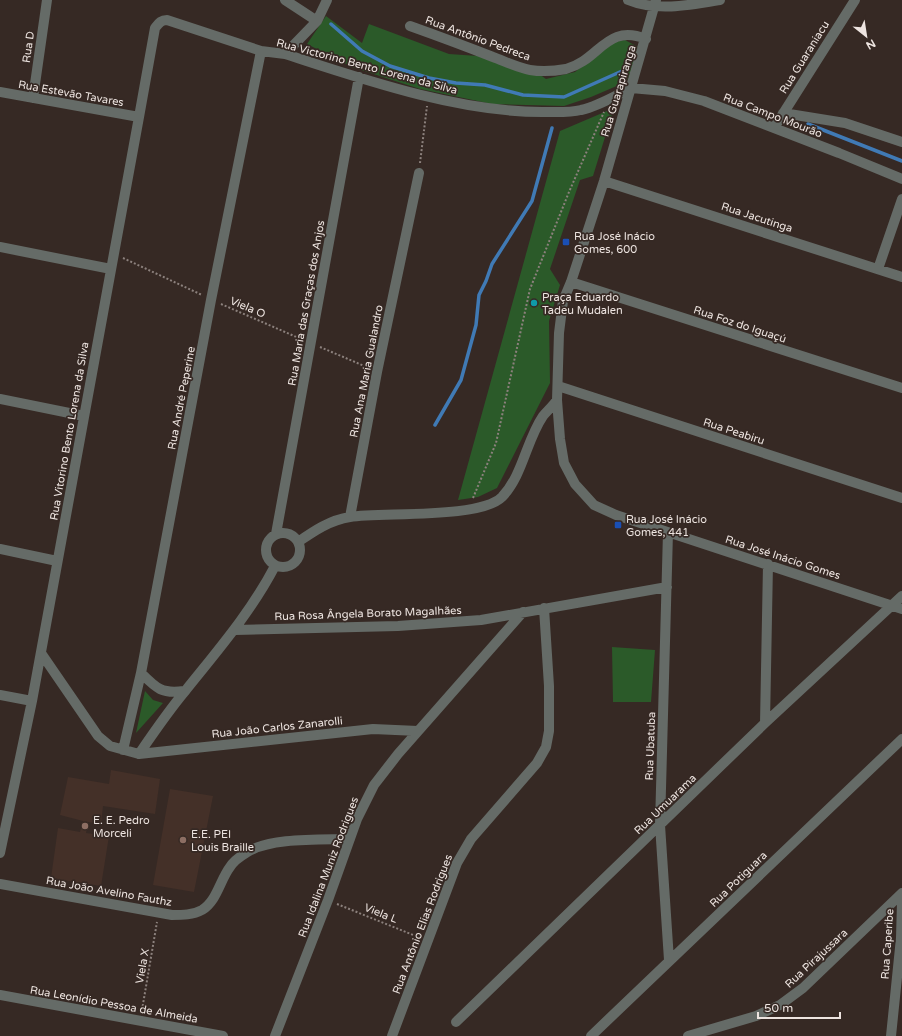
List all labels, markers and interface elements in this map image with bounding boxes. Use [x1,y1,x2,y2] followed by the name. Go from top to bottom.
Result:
[424,13,532,64] street label: Rua Antônio Pedreca
[846,16,886,56] north arrow
[777,18,832,96] street label: Rua Guaraniacu
[20,30,37,64] street label: Rua D
[275,36,459,97] street label: Rua Victorino Bento Lorena da Silva
[864,36,878,52] text: N
[598,44,639,139] street label: Rua Guarapiranga
[17,78,125,109] street label: Rua Estevão Tavares
[722,91,824,140] street label: Rua Campo Mourão
[720,200,794,235] street label: Rua Jacutinga
[286,219,327,387] street label: Rua Maria das Graças dos Anjos
[574,230,655,256] place label: Rua José Inácio Gomes, 600
[561,237,571,247] marker: Rua José Inácio Gomes, 600
[542,291,623,317] place label: Praça Eduardo Tadeu Mudalen
[228,294,268,321] street label: Viela O
[529,298,539,308] marker: Praça Eduardo Tadeu Mudalen
[347,303,386,438] street label: Rua Ana Maria Gualandro
[692,303,788,346] street label: Rua Foz do Iguaçú
[47,341,92,521] street label: Rua Vitorino Bento Lorena da Silva
[165,345,198,451] street label: Rua André Peperine
[701,415,766,448] street label: Rua Peabiru
[626,513,707,539] place label: Rua José Inácio Gomes, 441
[613,520,623,530] marker: Rua José Inácio Gomes, 441
[724,533,842,582] street label: Rua José Inácio Gomes
[274,604,462,623] street label: Rua Rosa Ângela Borato Magalhães
[643,711,658,781] street label: Rua Ubatuba
[211,714,343,741] street label: Rua João Carlos Zanarolli
[632,771,699,837] street label: Rua Umuarama
[296,795,361,939] street label: Rua Idalina Muniz Rodrigues
[93,814,150,840] place label: E. E. Pedro Morceli
[80,821,90,831] marker: E. E. Pedro Morceli
[191,828,254,854] place label: E.E. PEI Louis Braille
[178,835,188,845] marker: E.E. PEI Louis Braille
[707,849,770,910] street label: Rua Potiguara
[390,853,455,996] street label: Rua Antônio Elias Rodrigues
[45,874,173,909] street label: Rua João Avelino Fauthz
[362,901,400,926] street label: Viela L
[879,908,896,980] street label: Rua Caperibe
[782,926,850,991] street label: Rua Pirajussara
[133,947,152,985] street label: Viela X
[29,983,199,1026] street label: Rua Leonídio Pessoa de Almeida
[758,994,840,1020] scale bar
[764,1001,793,1015] text: 50 m

